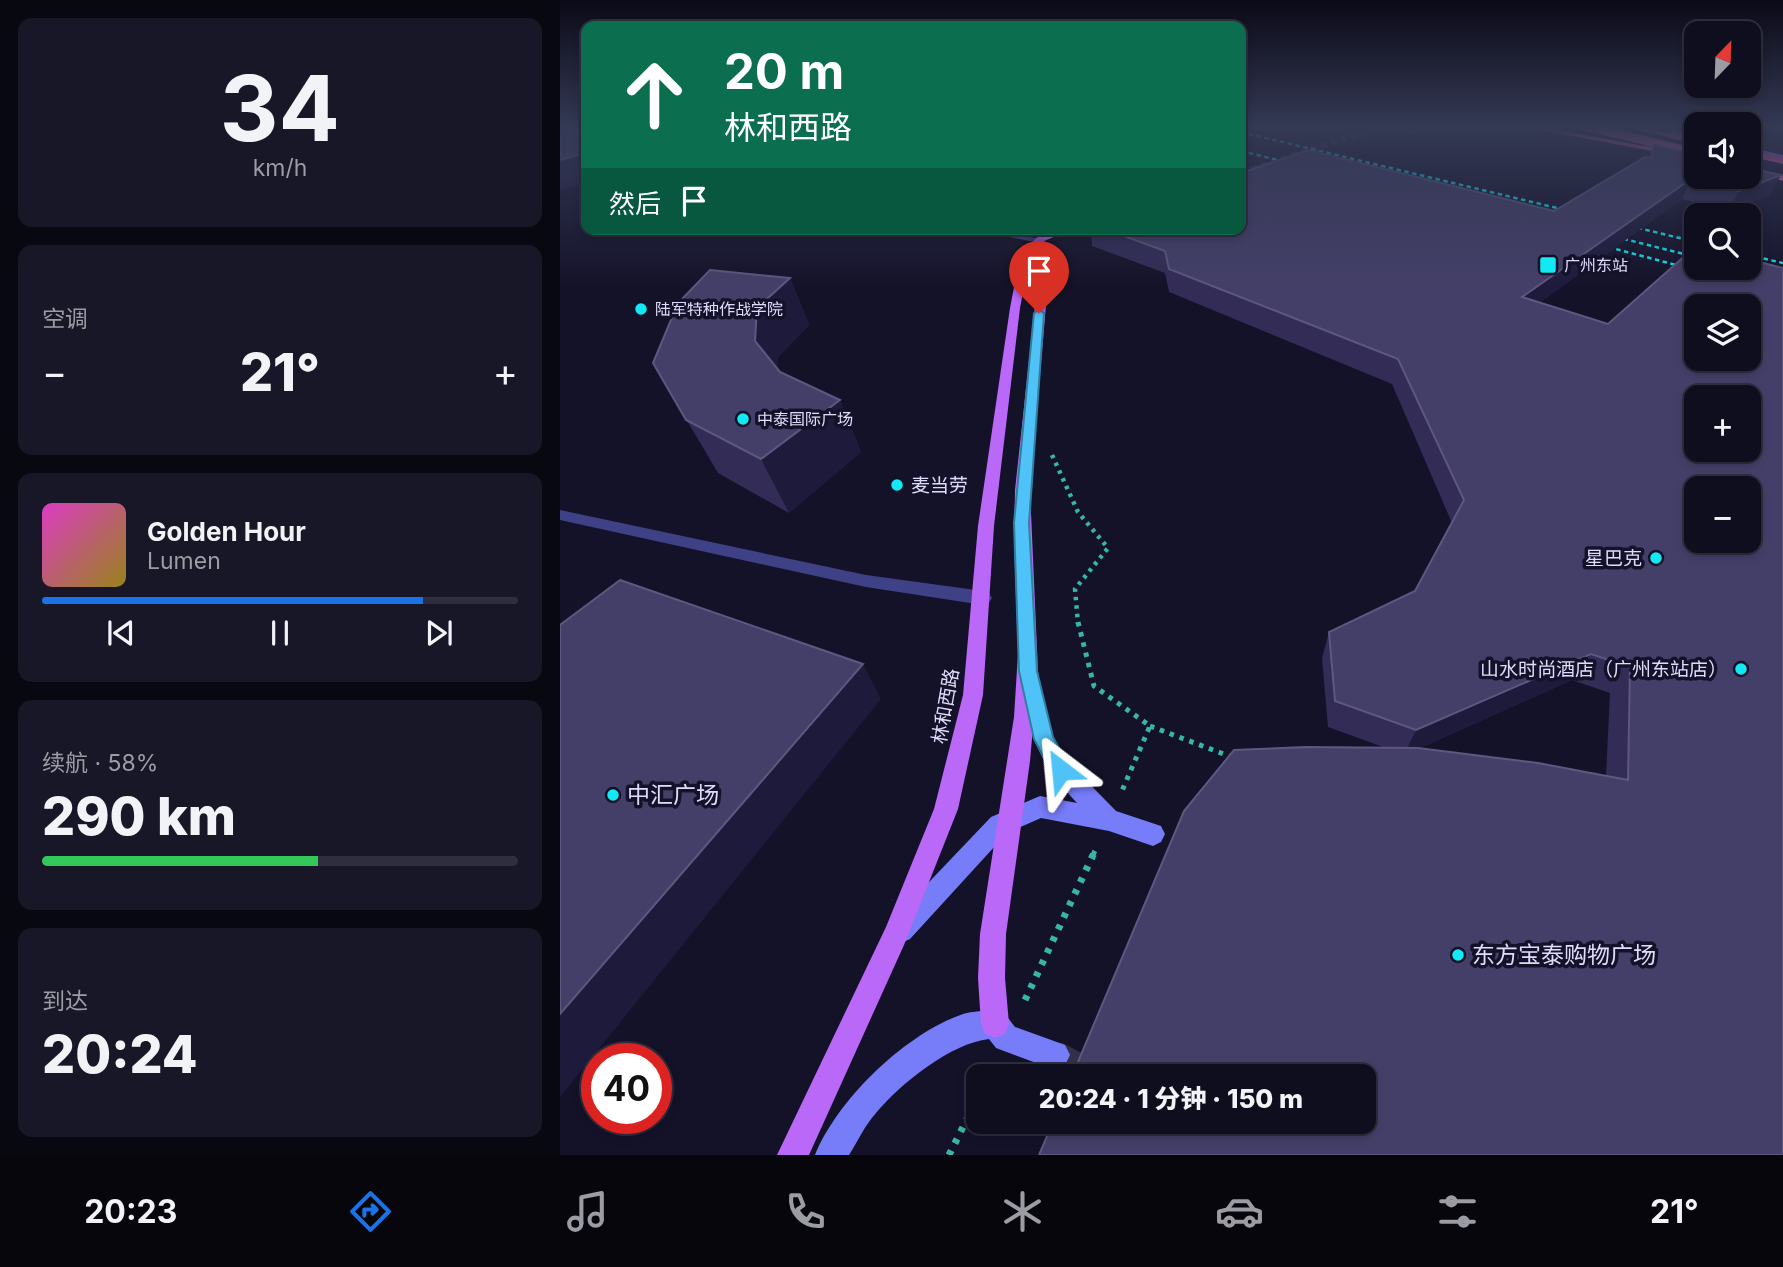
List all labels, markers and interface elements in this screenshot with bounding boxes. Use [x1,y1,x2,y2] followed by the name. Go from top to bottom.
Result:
[1684,21,1760,98] north arrow
[1684,21,1761,553] map controls
[724,42,844,101] text: 20 m
[609,49,700,140] icon: ahead
[220,53,340,163] text: 34
[724,108,852,147] text: 林和西路
[1684,112,1761,189] button: sound
[253,154,307,182] text: km/h
[675,182,713,220] icon: arrive
[609,188,661,219] text: 然后
[1684,203,1761,280] button: search
[1009,241,1069,313] pin
[1020,252,1058,290] icon: arrive
[1538,255,1558,275] marker: 广州东站
[1564,255,1628,275] place label: 广州东站
[1684,294,1761,371] button: layers
[655,299,783,319] place label: 陆军特种作战学院
[633,301,649,317] marker: 陆军特种作战学院
[42,305,88,333] text: 空调
[240,341,320,404] text: 21°
[42,349,67,395] text: −
[493,349,518,395] text: +
[1684,385,1761,462] button: +
[757,409,853,429] place label: 中泰国际广场
[735,411,751,427] marker: 中泰国际广场
[911,474,968,497] place label: 麦当劳
[1684,476,1761,553] button: −
[889,477,905,493] marker: 麦当劳
[147,516,306,547] text: Golden Hour
[147,547,221,575] text: Lumen
[1585,547,1642,570] place label: 星巴克
[1648,550,1664,566] marker: 星巴克
[102,614,140,652] icon: previous
[261,614,299,652] icon: pause
[420,614,458,652] icon: next
[1480,658,1727,681] place label: 山水时尚酒店（广州东站店）
[1733,661,1749,677] marker: 山水时尚酒店（广州东站店）
[928,667,963,746] street label: 林和西路
[1024,733,1098,807] position arrow
[42,749,158,777] text: 续航 · 58%
[627,781,719,809] place label: 中汇广场
[42,785,236,848] text: 290 km
[605,787,621,803] marker: 中汇广场
[1472,941,1656,969] place label: 东方宝泰购物广场
[1450,947,1466,963] marker: 东方宝泰购物广场
[42,987,88,1015] text: 到达
[42,1023,198,1086] text: 20:24
[581,1043,672,1134] speed limit sign: 40
[1039,1083,1303,1114] text: 20:24 · 1 分钟 · 150 m
[346,1187,395,1236] icon: directions
[563,1187,612,1236] icon: music
[781,1187,830,1236] icon: phone
[998,1187,1047,1236] icon: climate
[1215,1187,1264,1236] icon: car
[1433,1187,1482,1236] icon: filters
[84,1192,177,1231] text: 20:23
[1650,1192,1699,1231] text: 21°

